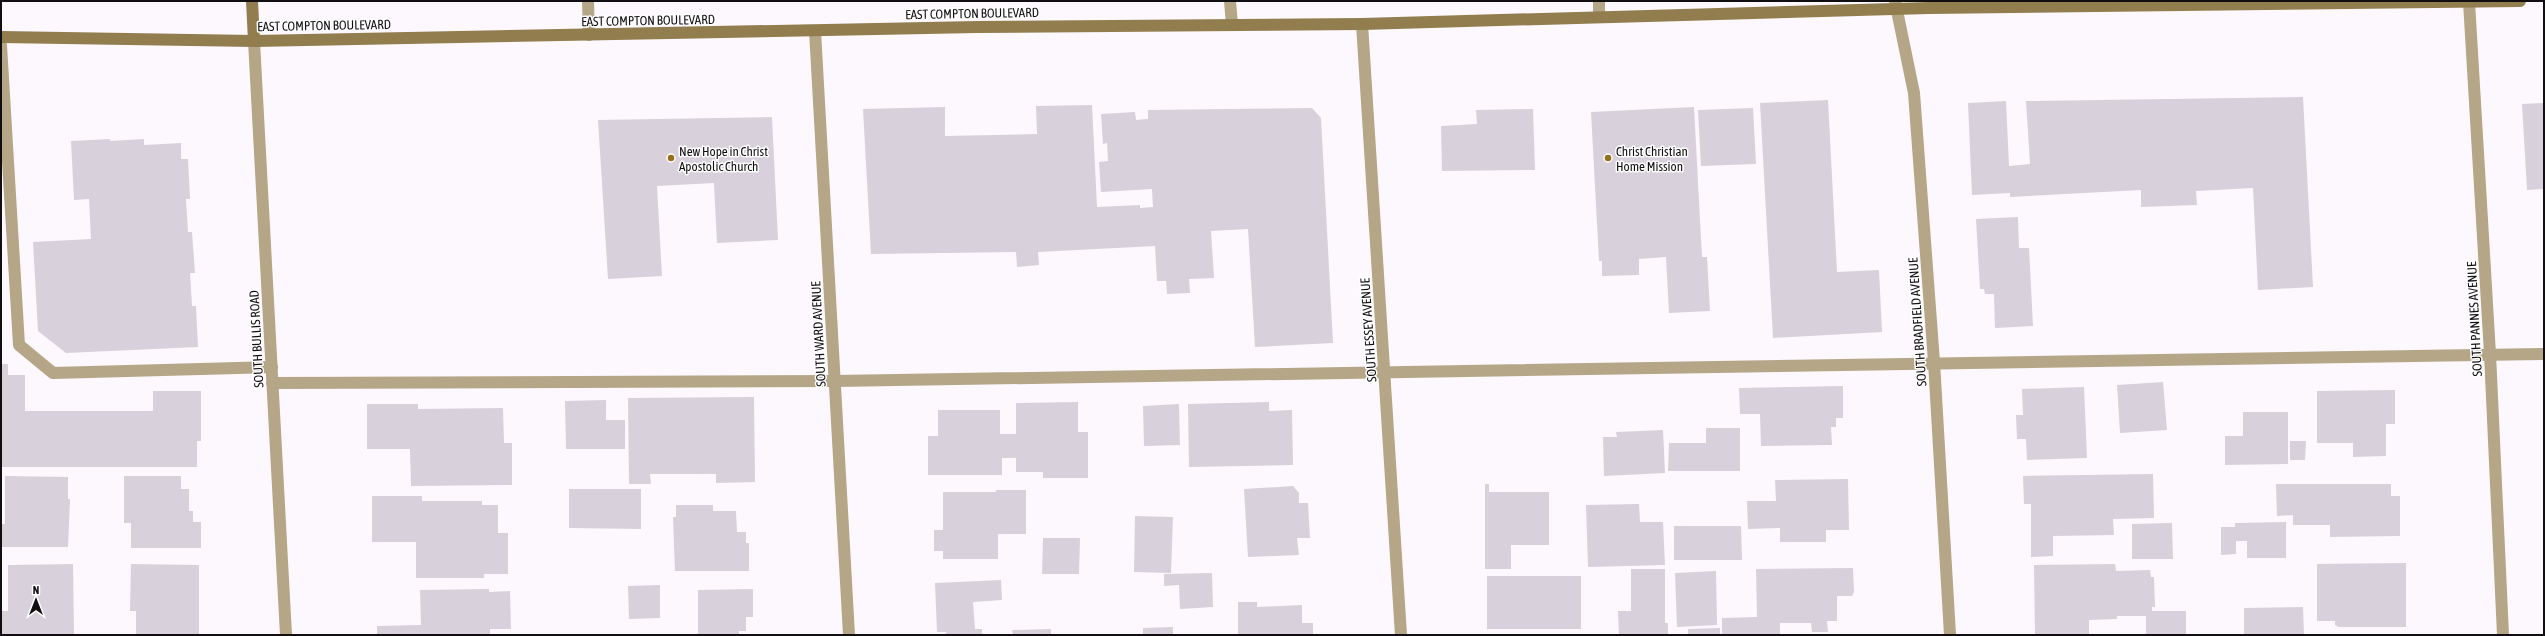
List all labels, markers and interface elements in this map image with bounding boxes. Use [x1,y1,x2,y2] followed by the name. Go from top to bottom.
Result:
[905,5,1039,22] street label: EAST COMPTON BOULEVARD
[581,12,715,29] street label: EAST COMPTON BOULEVARD
[257,17,391,34] street label: EAST COMPTON BOULEVARD
[679,144,768,174] place label: New Hope in Christ Apostolic Church
[1616,144,1688,174] place label: Christ Christian Home Mission
[666,153,676,163] marker: New Hope in Christ Apostolic Church
[1603,153,1613,163] marker: Christ Christian Home Mission
[1905,257,1929,387] street label: SOUTH BRADFIELD AVENUE
[2464,261,2485,377] street label: SOUTH PANNES AVENUE
[1357,277,1380,382] street label: SOUTH ESSEY AVENUE
[808,280,829,387] street label: SOUTH WARD AVENUE
[246,290,267,388] street label: SOUTH BULLIS ROAD
[16,580,56,620] north arrow
[33,584,39,596] text: N

